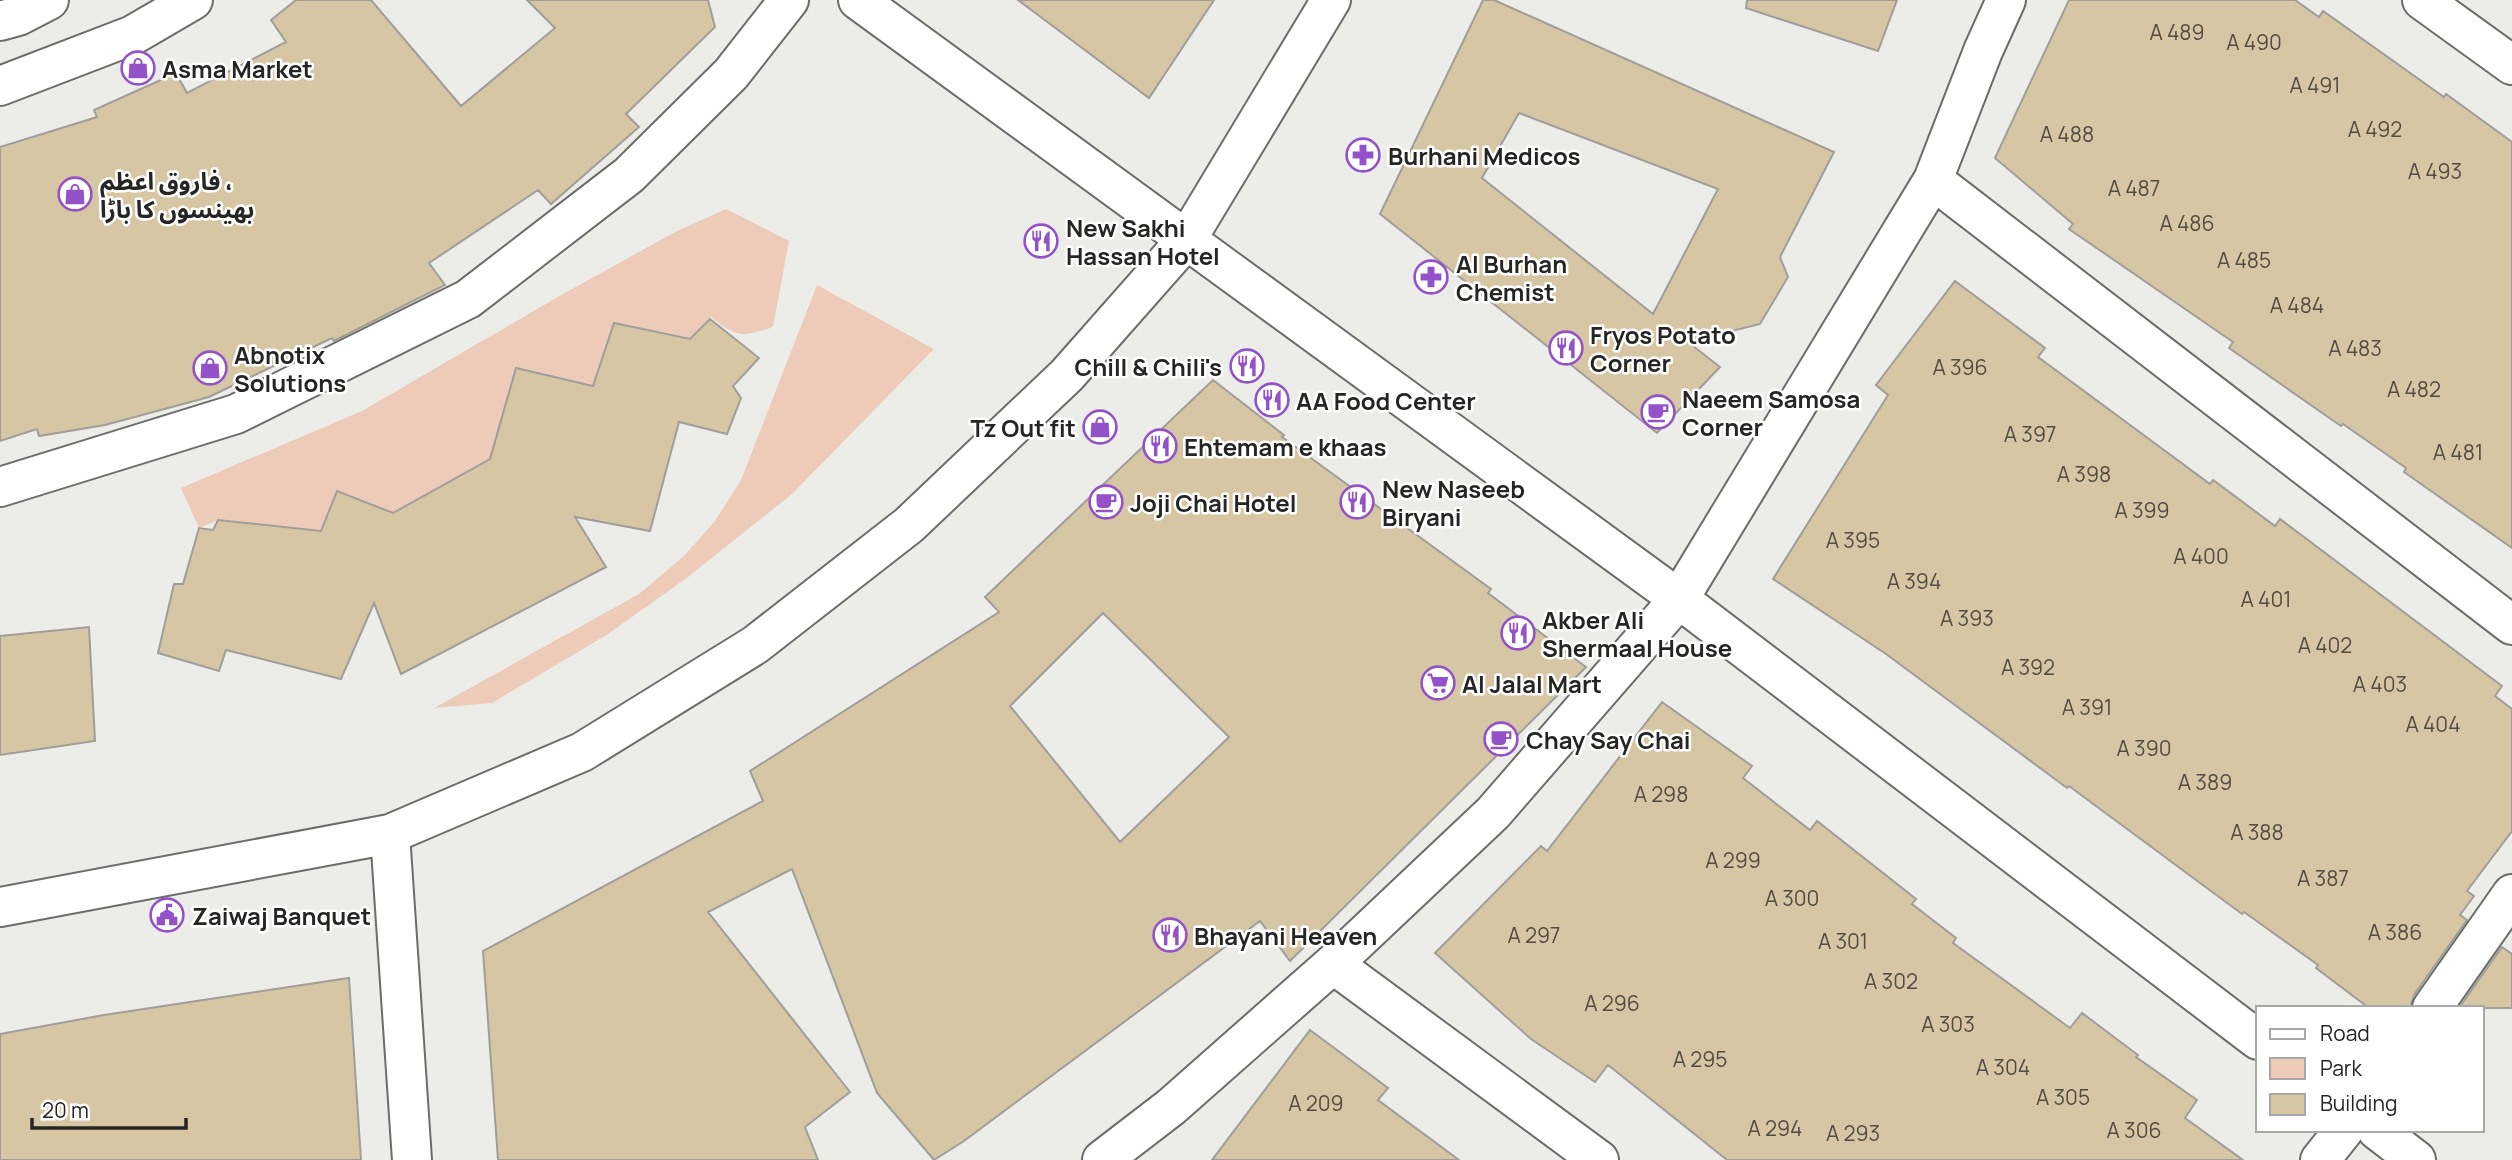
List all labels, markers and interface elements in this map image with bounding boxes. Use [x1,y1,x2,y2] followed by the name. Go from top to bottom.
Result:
[2149,18,2205,46] house number: A 489
[2226,28,2282,56] house number: A 490
[119,49,157,87] shop icon: Asma Market
[162,52,313,85] place label: Asma Market
[2290,71,2340,99] house number: A 491
[2348,115,2402,143] house number: A 492
[2040,120,2094,148] house number: A 488
[1344,136,1382,174] pharmacy icon: Burhani Medicos
[1388,139,1581,172] place label: Burhani Medicos
[2408,157,2462,185] house number: A 493
[100,164,254,225] place label: فاروق اعظم ، بھینسوں کا باڑا
[2108,174,2160,202] house number: A 487
[56,175,94,213] shop icon: فاروق اعظم ، بھینسوں کا باڑا
[2159,209,2215,237] house number: A 486
[1066,211,1220,272] place label: New Sakhi Hassan Hotel
[1022,222,1060,260] restaurant icon: New Sakhi Hassan Hotel
[2217,246,2271,274] house number: A 485
[1456,247,1567,308] place label: Al Burhan Chemist
[1412,258,1450,296] pharmacy icon: Al Burhan Chemist
[2270,291,2324,319] house number: A 484
[1590,318,1736,379] place label: Fryos Potato Corner
[1547,329,1585,367] restaurant icon: Fryos Potato Corner
[2328,334,2382,362] house number: A 483
[234,338,346,399] place label: Abnotix Solutions
[1228,347,1266,385] restaurant icon: Chill & Chili's
[191,349,229,387] shop icon: Abnotix Solutions
[1074,350,1222,383] place label: Chill & Chili's
[1932,353,1988,381] house number: A 396
[2387,375,2441,403] house number: A 482
[1253,381,1291,419] restaurant icon: AA Food Center
[1682,382,1860,443] place label: Naeem Samosa Corner
[1296,384,1476,417] place label: AA Food Center
[1639,393,1677,431] cafe icon: Naeem Samosa Corner
[1081,408,1119,446] shop icon: Tz Out fit
[971,411,1076,444] place label: Tz Out fit
[2004,420,2056,448] house number: A 397
[1141,427,1179,465] restaurant icon: Ehtemam e khaas
[1184,430,1386,463] place label: Ehtemam e khaas
[2433,438,2483,466] house number: A 481
[2057,460,2111,488] house number: A 398
[1382,472,1525,533] place label: New Naseeb Biryani
[1087,483,1125,521] cafe icon: Joji Chai Hotel
[1338,483,1376,521] restaurant icon: New Naseeb Biryani
[1130,486,1296,519] place label: Joji Chai Hotel
[2114,496,2170,524] house number: A 399
[1826,526,1880,554] house number: A 395
[2173,542,2229,570] house number: A 400
[1887,567,1941,595] house number: A 394
[2241,585,2291,613] house number: A 401
[1542,603,1732,664] place label: Akber Ali Shermaal House
[1940,604,1994,632] house number: A 393
[1499,614,1537,652] restaurant icon: Akber Ali Shermaal House
[2298,631,2352,659] house number: A 402
[2001,653,2055,681] house number: A 392
[1419,664,1457,702] supermarket icon: Al Jalal Mart
[1462,667,1602,700] place label: Al Jalal Mart
[2353,670,2407,698] house number: A 403
[2062,693,2112,721] house number: A 391
[2405,710,2461,738] house number: A 404
[1482,720,1520,758] cafe icon: Chay Say Chai
[1526,723,1690,756] place label: Chay Say Chai
[2117,734,2171,762] house number: A 390
[2178,768,2232,796] house number: A 389
[1634,780,1688,808] house number: A 298
[2230,818,2284,846] house number: A 388
[1705,846,1761,874] house number: A 299
[2297,864,2349,892] house number: A 387
[1765,884,1819,912] house number: A 300
[148,896,186,934] public building icon: Zaiwaj Banquet
[192,899,371,932] place label: Zaiwaj Banquet
[1151,916,1189,954] restaurant icon: Bhayani Heaven
[2368,918,2422,946] house number: A 386
[1194,919,1377,952] place label: Bhayani Heaven
[1508,921,1560,949] house number: A 297
[1818,927,1868,955] house number: A 301
[1864,967,1918,995] house number: A 302
[1584,989,1640,1017] house number: A 296
[2256,1006,2484,1132] legend
[1921,1010,1975,1038] house number: A 303
[2320,1019,2370,1047] text: Road
[1673,1045,1727,1073] house number: A 295
[1976,1053,2030,1081] house number: A 304
[2320,1054,2362,1082] text: Park
[2036,1083,2090,1111] house number: A 305
[32,1086,186,1130] scale bar
[1288,1089,1344,1117] house number: A 209
[2320,1089,2397,1117] text: Building
[42,1096,89,1124] text: 20 m
[1748,1114,1802,1142] house number: A 294
[2107,1116,2161,1144] house number: A 306
[1826,1119,1880,1147] house number: A 293

